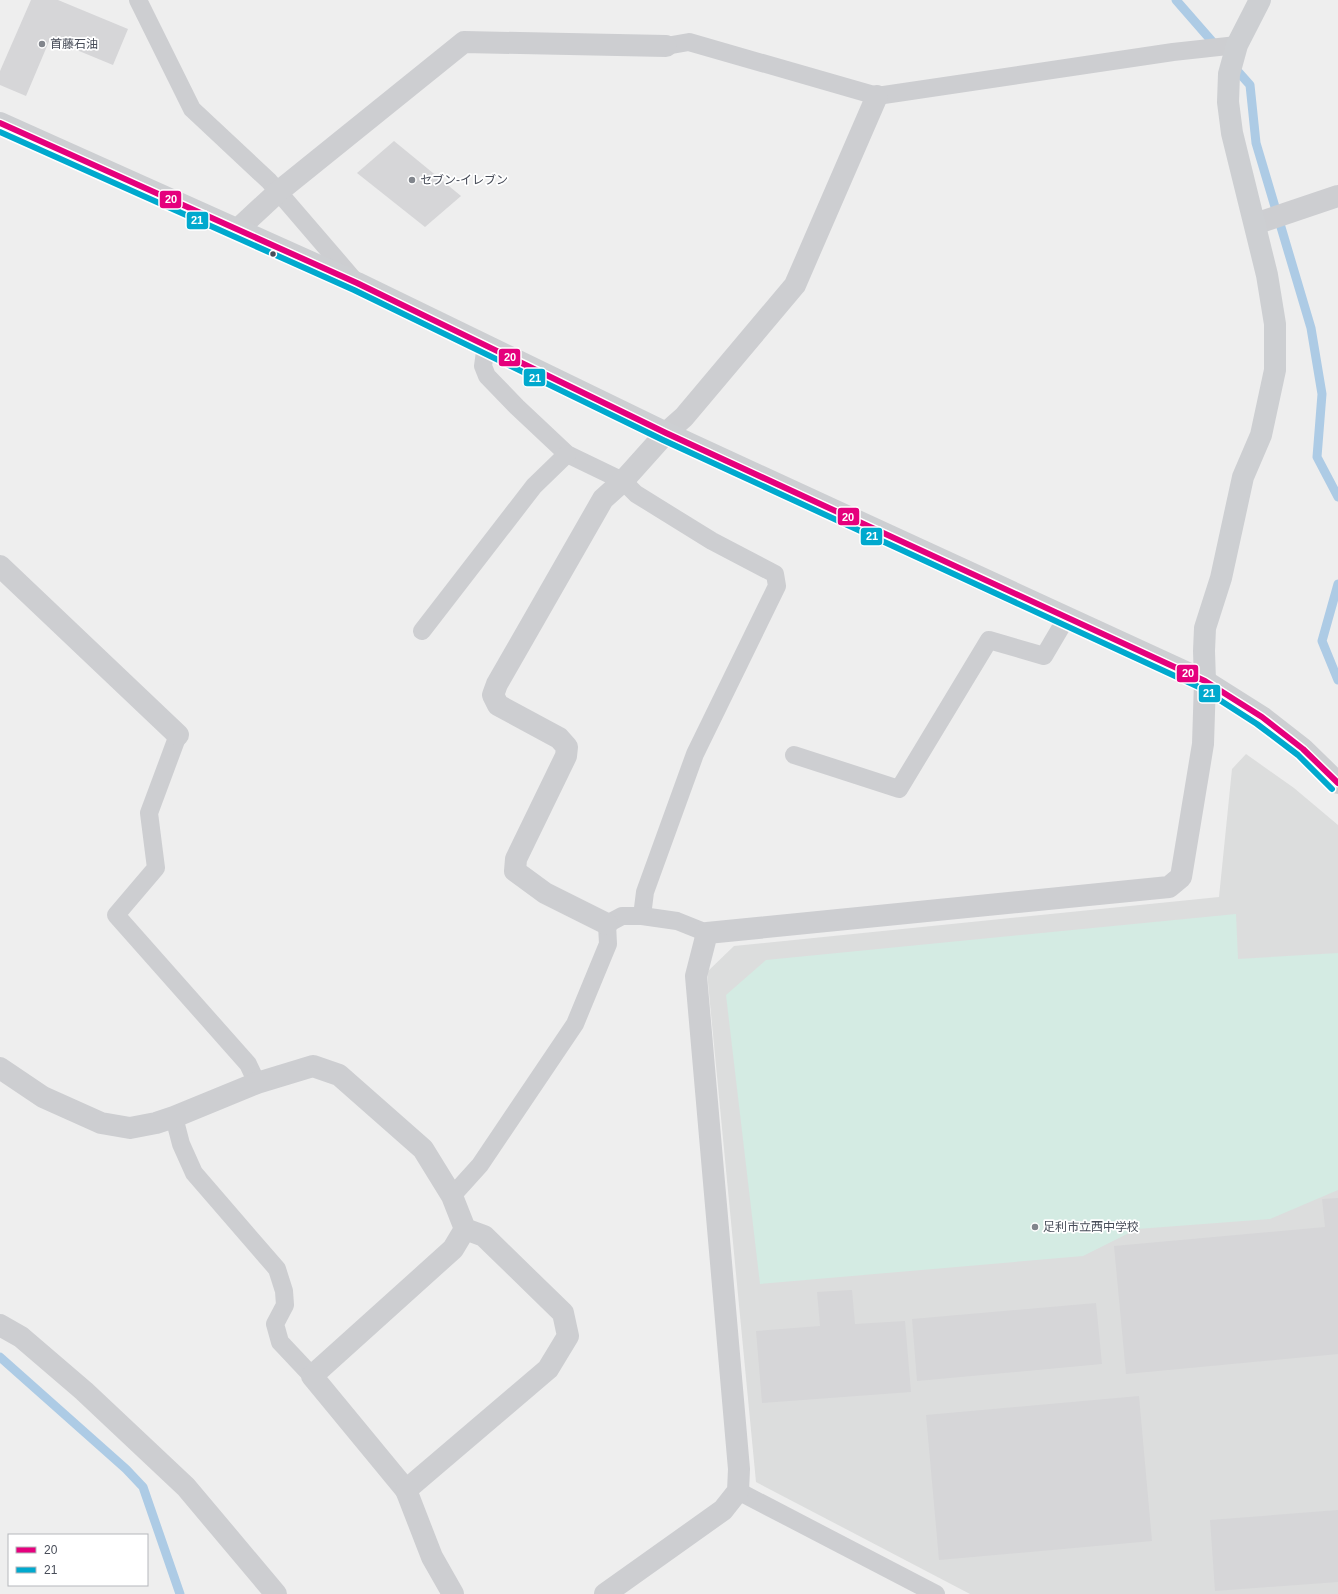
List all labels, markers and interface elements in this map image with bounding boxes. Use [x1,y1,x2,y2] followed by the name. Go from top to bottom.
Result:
[50,37,98,51] place label: 首藤石油
[37,39,47,49] marker: 首藤石油
[420,173,508,187] place label: セブン-イレブン
[407,175,417,185] marker: セブン-イレブン
[159,190,182,209] line badge: 20
[165,193,177,205] text: 20
[186,211,209,230] line badge: 21
[191,214,203,226] text: 21
[268,249,278,259] unlabelled marker
[498,348,521,367] line badge: 20
[504,351,516,363] text: 20
[523,368,546,387] line badge: 21
[529,372,541,384] text: 21
[837,507,860,526] line badge: 20
[842,511,854,523] text: 20
[860,527,883,546] line badge: 21
[866,530,878,542] text: 21
[1176,664,1199,683] line badge: 20
[1182,667,1194,679] text: 20
[1198,684,1221,703] line badge: 21
[1203,687,1215,699] text: 21
[1043,1220,1139,1234] place label: 足利市立西中学校
[1030,1222,1040,1232] marker: 足利市立西中学校
[8,1534,148,1586] legend
[44,1543,58,1557] text: 20
[44,1563,58,1577] text: 21

